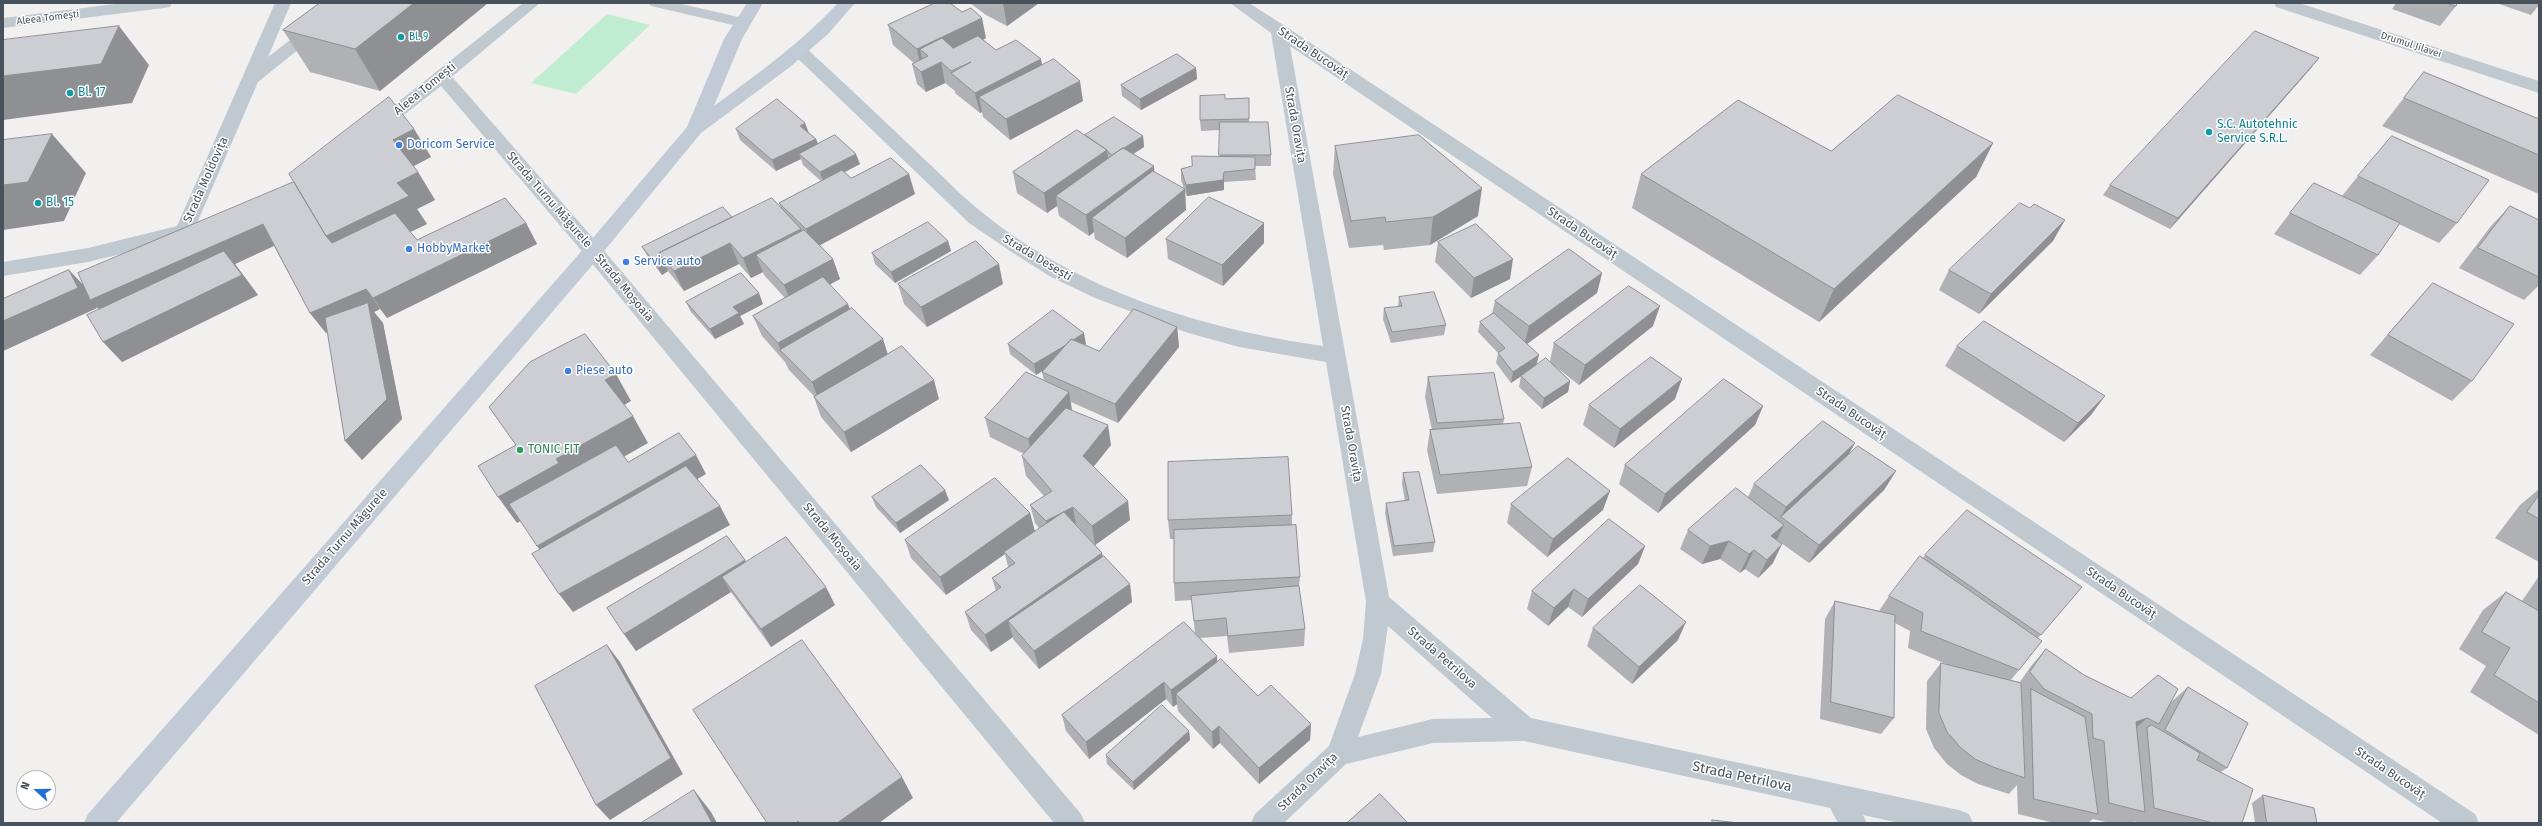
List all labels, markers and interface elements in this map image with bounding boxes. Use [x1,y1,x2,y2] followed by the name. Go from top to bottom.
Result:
[16,8,80,28] street label: Aleea Tomești
[1275,24,1351,82] street label: Strada Bucovăț
[2379,30,2443,60] street label: Drumul Jilavei
[409,31,428,43] place label: Bl. 9
[396,32,406,42] marker: Bl. 9
[391,60,459,118] street label: Aleea Tomești
[78,86,105,100] place label: Bl. 17
[1281,86,1309,164] street label: Strada Oravița
[65,88,75,98] marker: Bl. 17
[2217,118,2298,146] place label: S.C. Autotehnic Service S.R.L.
[2204,127,2214,137] marker: S.C. Autotehnic Service S.R.L.
[181,135,231,225] street label: Strada Moldovița
[407,138,495,152] place label: Doricom Service
[394,140,404,150] marker: Doricom Service
[503,149,595,251] street label: Strada Turnu Măgurele
[46,196,74,210] place label: Bl. 15
[33,198,43,208] marker: Bl. 15
[1544,204,1620,262] street label: Strada Bucovăț
[1000,232,1074,284] street label: Strada Desești
[417,242,490,256] place label: HobbyMarket
[404,244,414,254] marker: HobbyMarket
[592,251,656,325] street label: Strada Moșoaia
[634,255,701,269] place label: Service auto
[621,257,631,267] marker: Service auto
[576,364,633,378] place label: Piese auto
[563,366,573,376] marker: Piese auto
[1813,384,1889,442] street label: Strada Bucovăț
[1337,405,1365,483] street label: Strada Oravița
[528,443,579,457] place label: TONIC FIT
[515,445,525,455] marker: TONIC FIT
[299,486,391,588] street label: Strada Turnu Măgurele
[800,500,864,574] street label: Strada Moșoaia
[2083,564,2159,622] street label: Strada Bucovăț
[1405,624,1479,692] street label: Strada Petrilova
[2352,744,2428,802] street label: Strada Bucovăț
[1275,750,1341,814] street label: Strada Oravița
[1691,758,1793,796] street label: Strada Petrilova
[16,770,56,810] north arrow
[18,780,33,792] text: N

